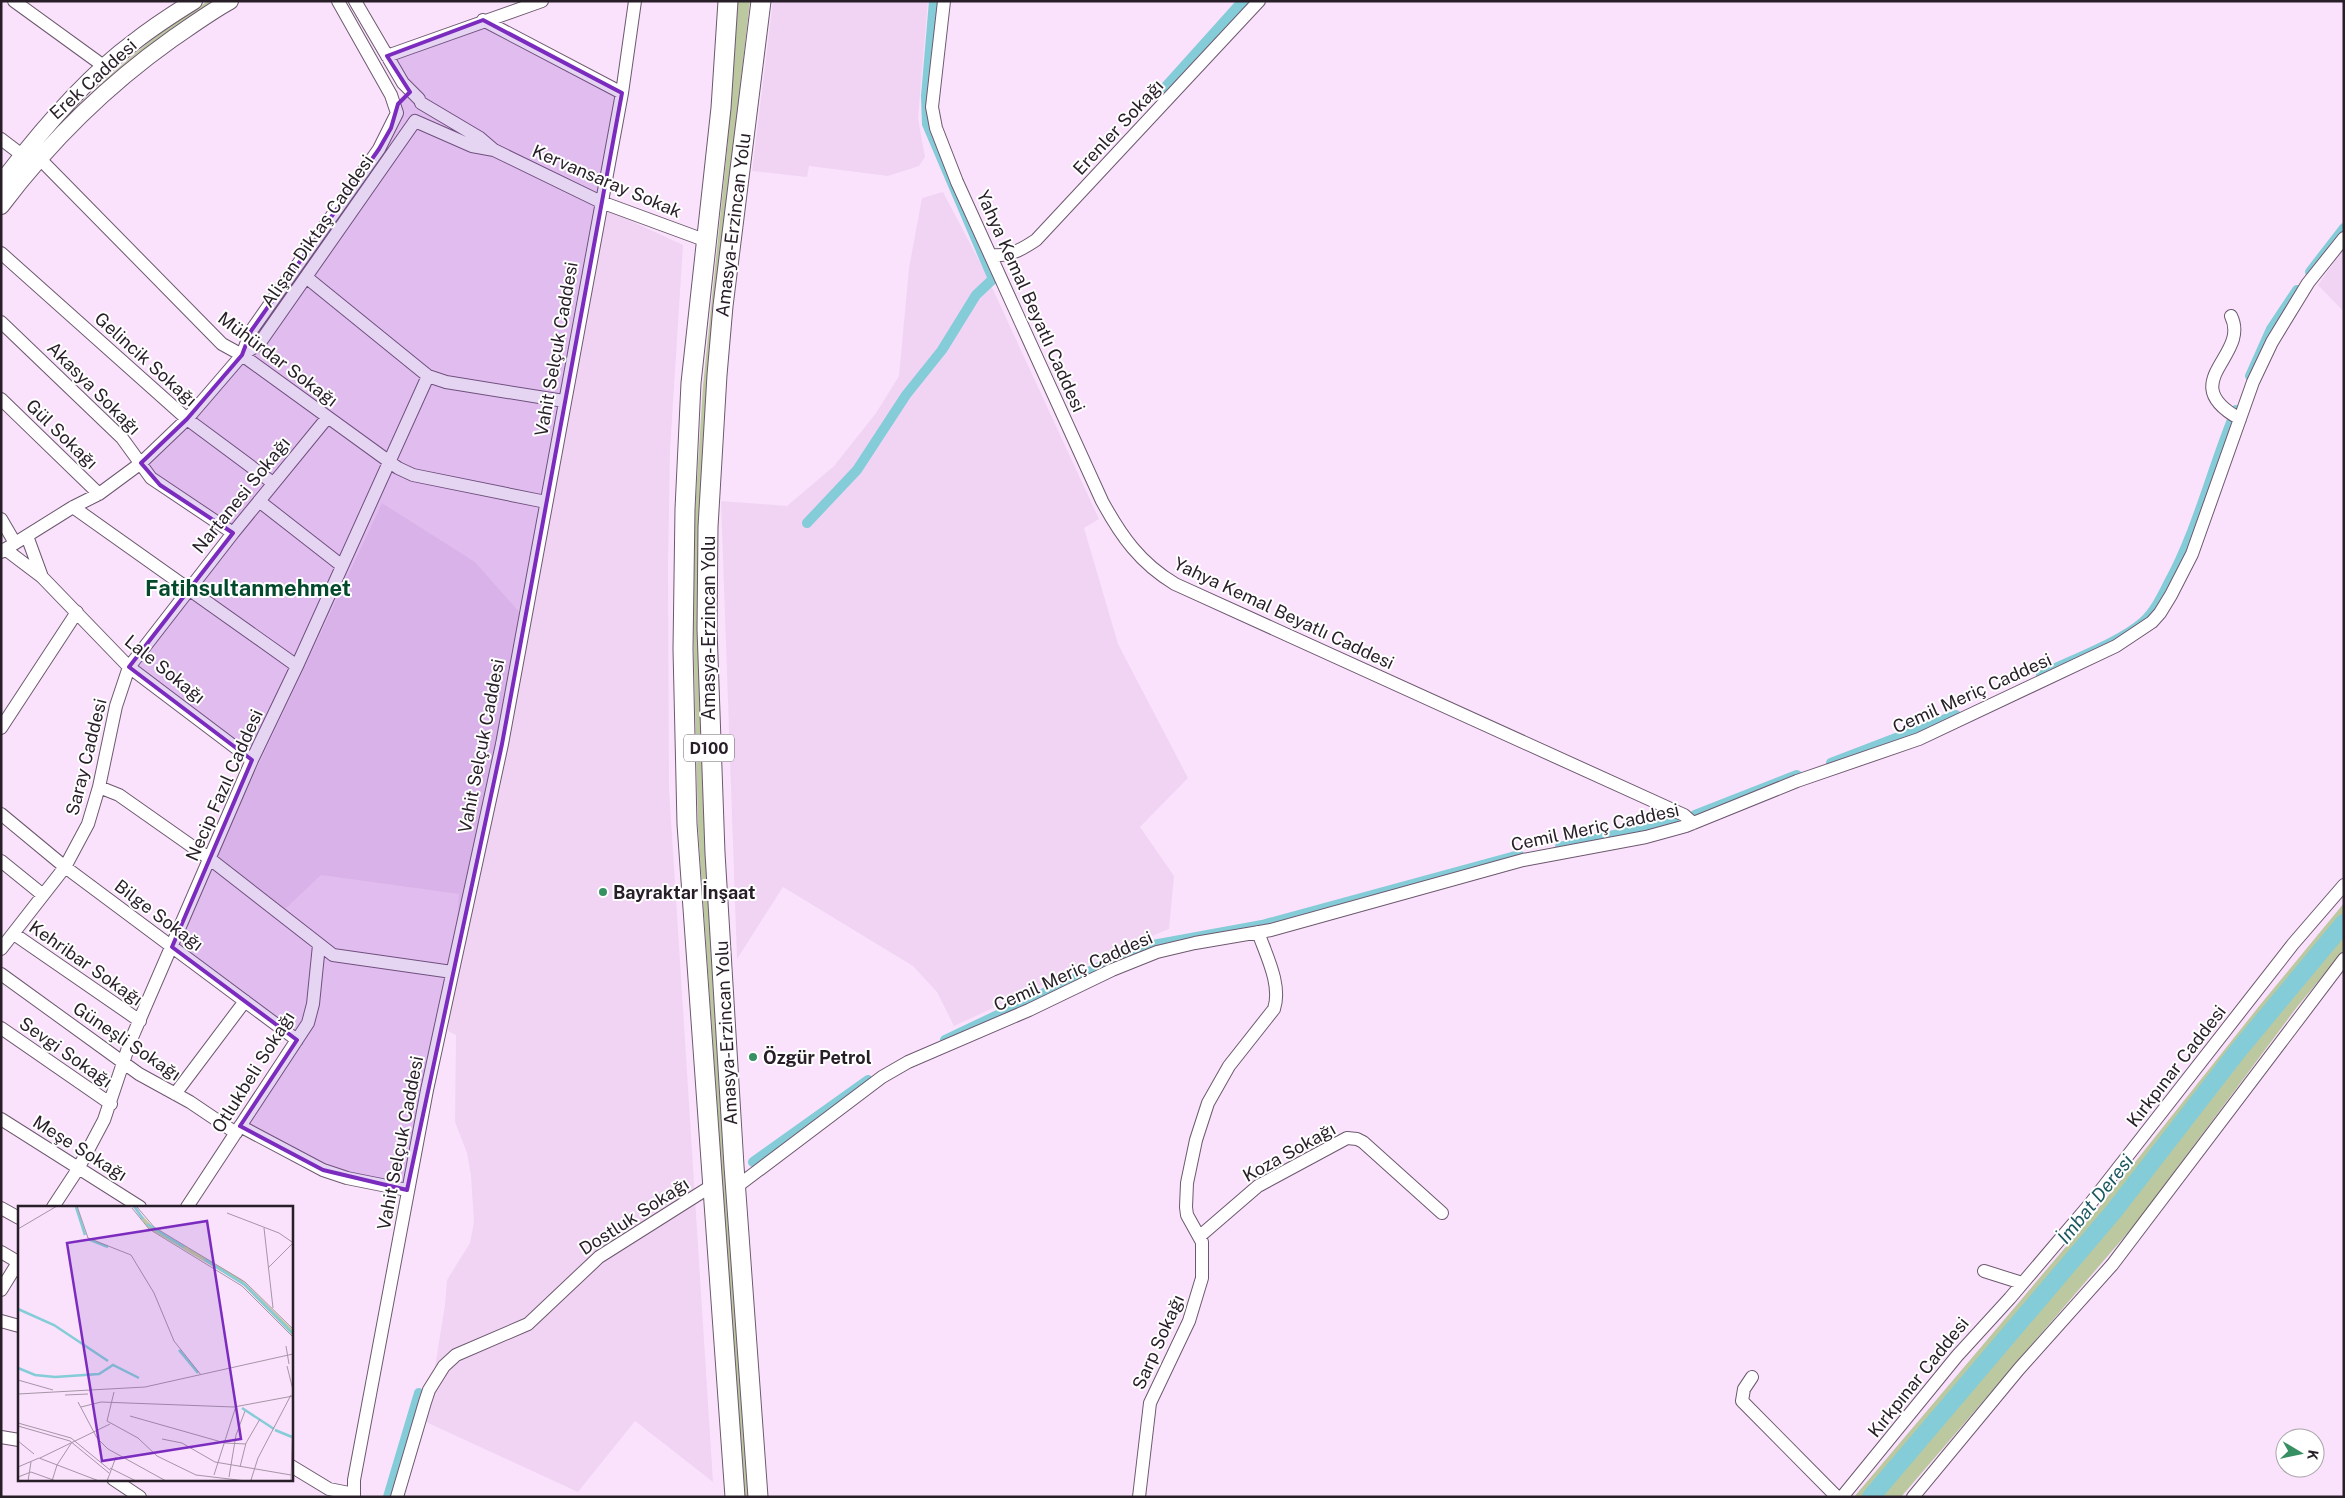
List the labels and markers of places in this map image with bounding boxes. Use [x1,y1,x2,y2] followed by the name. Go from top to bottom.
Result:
[613,881,756,903] place label: Bayraktar İnşaat
[597,886,609,898] marker: Bayraktar İnşaat
[763,1046,872,1068] place label: Özgür Petrol
[747,1051,759,1063] marker: Özgür Petrol

